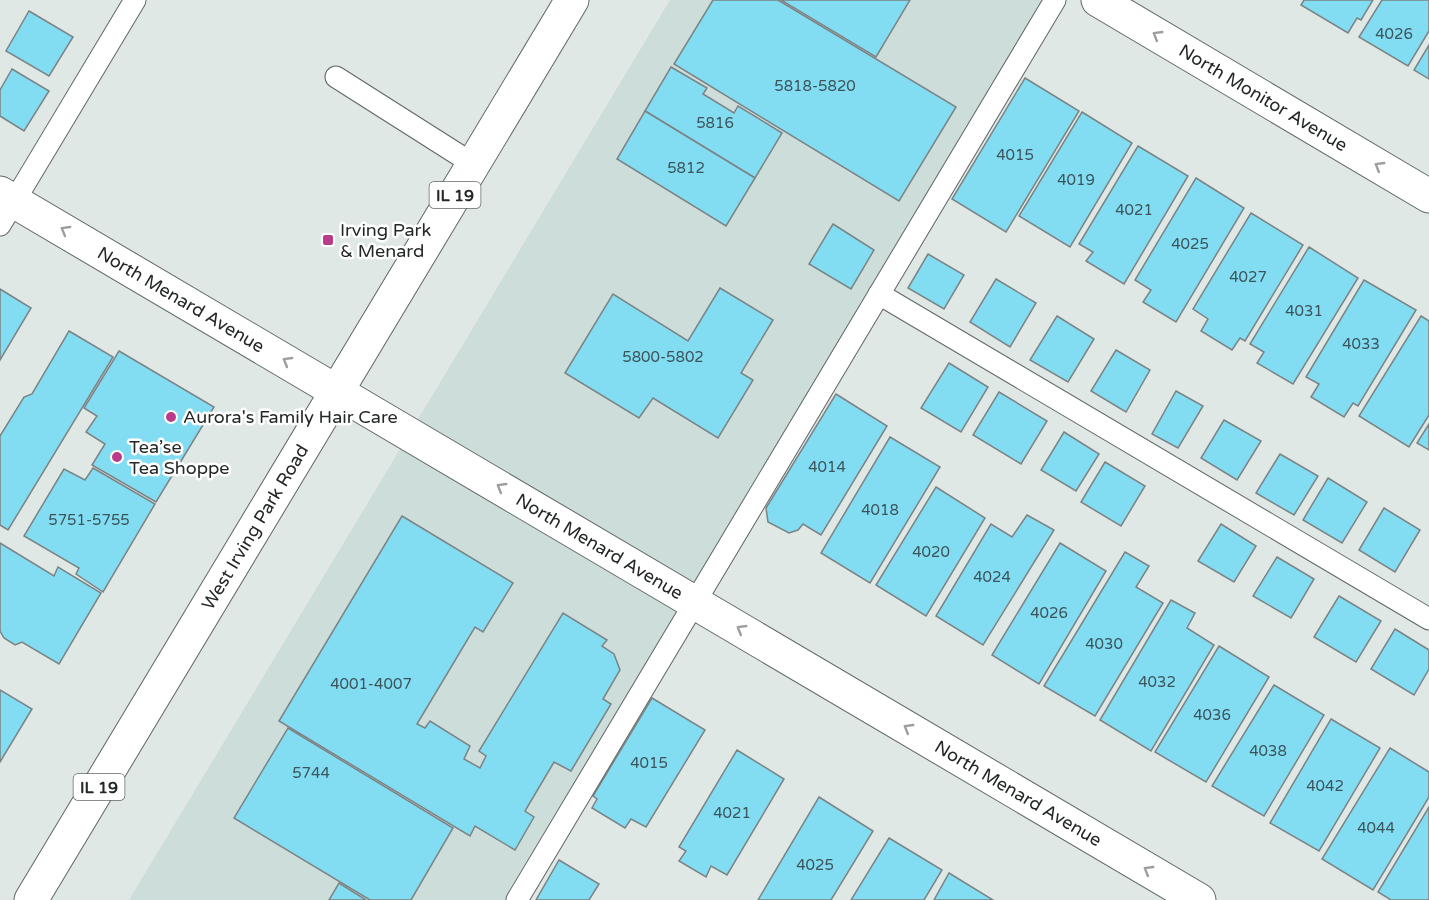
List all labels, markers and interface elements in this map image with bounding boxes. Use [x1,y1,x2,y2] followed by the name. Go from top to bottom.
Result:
[1375,25,1413,43] house number: 4026
[1153,30,1163,42] one-way arrow
[1175,39,1351,156] street label: North Monitor Avenue
[774,77,856,95] house number: 5818-5820
[696,114,734,132] house number: 5816
[996,146,1034,164] house number: 4015
[667,159,705,177] house number: 5812
[1375,162,1385,173] one-way arrow
[1057,171,1095,189] house number: 4019
[430,182,480,208] road number: IL 19
[1115,201,1153,219] house number: 4021
[340,219,432,262] place label: Irving Park & Menard
[61,226,71,238] one-way arrow
[321,233,335,247] marker: Irving Park & Menard
[1171,235,1209,253] house number: 4025
[93,242,268,357] street label: North Menard Avenue
[1229,268,1267,286] house number: 4027
[1285,302,1323,320] house number: 4031
[1342,335,1380,353] house number: 4033
[622,348,704,366] house number: 5800-5802
[283,356,293,368] one-way arrow
[183,406,398,428] place label: Aurora's Family Hair Care
[164,410,178,424] marker: Aurora's Family Hair Care
[129,436,230,479] place label: Tea’se Tea Shoppe
[197,440,313,614] street label: West Irving Park Road
[110,450,124,464] marker: Tea’se Tea Shoppe
[808,458,846,476] house number: 4014
[496,482,507,494] one-way arrow
[512,489,687,604] street label: North Menard Avenue
[861,501,899,519] house number: 4018
[48,511,130,529] house number: 5751-5755
[912,543,950,561] house number: 4020
[973,568,1011,586] house number: 4024
[1030,604,1068,622] house number: 4026
[737,624,747,636] one-way arrow
[1085,635,1123,653] house number: 4030
[1138,673,1176,691] house number: 4032
[330,675,412,693] house number: 4001-4007
[1193,706,1231,724] house number: 4036
[904,724,914,735] one-way arrow
[931,736,1106,851] street label: North Menard Avenue
[1249,742,1287,760] house number: 4038
[630,754,668,772] house number: 4015
[292,764,330,782] house number: 5744
[74,774,124,800] road number: IL 19
[1306,777,1344,795] house number: 4042
[713,804,751,822] house number: 4021
[1357,819,1395,837] house number: 4044
[796,856,834,874] house number: 4025
[1144,866,1155,878] one-way arrow

